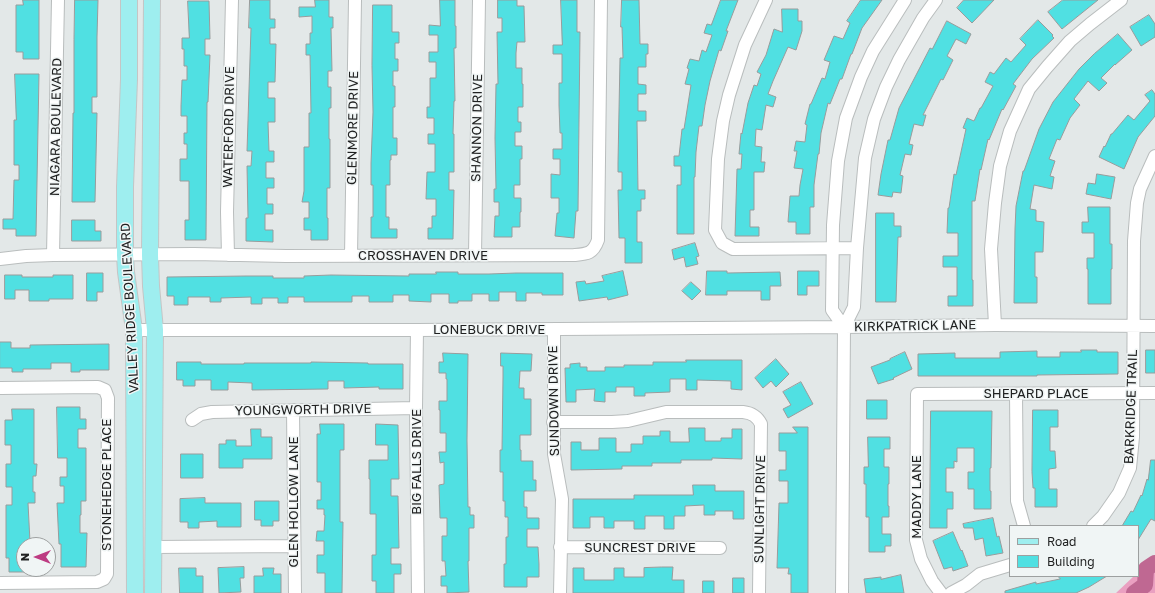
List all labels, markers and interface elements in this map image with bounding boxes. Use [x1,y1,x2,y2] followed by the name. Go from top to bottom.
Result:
[47,58,65,196] street label: NIAGARA BOULEVARD
[220,66,238,188] street label: WATERFORD DRIVE
[344,71,362,185] street label: GLENMORE DRIVE
[468,74,486,182] street label: SHANNON DRIVE
[118,222,142,394] street label: VALLEY RIDGE BOULEVARD
[358,248,488,264] street label: CROSSHAVEN DRIVE
[854,317,976,335] street label: KIRKPATRICK LANE
[433,322,545,338] street label: LONEBUCK DRIVE
[545,346,563,456] street label: SUNDOWN DRIVE
[1121,350,1141,464] street label: BARKRIDGE TRAIL
[983,386,1089,402] street label: SHEPARD PLACE
[235,401,371,419] street label: YOUNGWORTH DRIVE
[409,409,425,515] street label: BIG FALLS DRIVE
[99,419,115,551] street label: STONEHEDGE PLACE
[286,437,302,567] street label: GLEN HOLLOW LANE
[751,455,769,563] street label: SUNLIGHT DRIVE
[909,455,925,539] street label: MADDY LANE
[1009,525,1139,577] legend
[1047,534,1076,549] text: Road
[16,537,56,577] north arrow
[584,540,696,556] street label: SUNCREST DRIVE
[18,553,31,561] text: N
[1047,554,1095,569] text: Building

